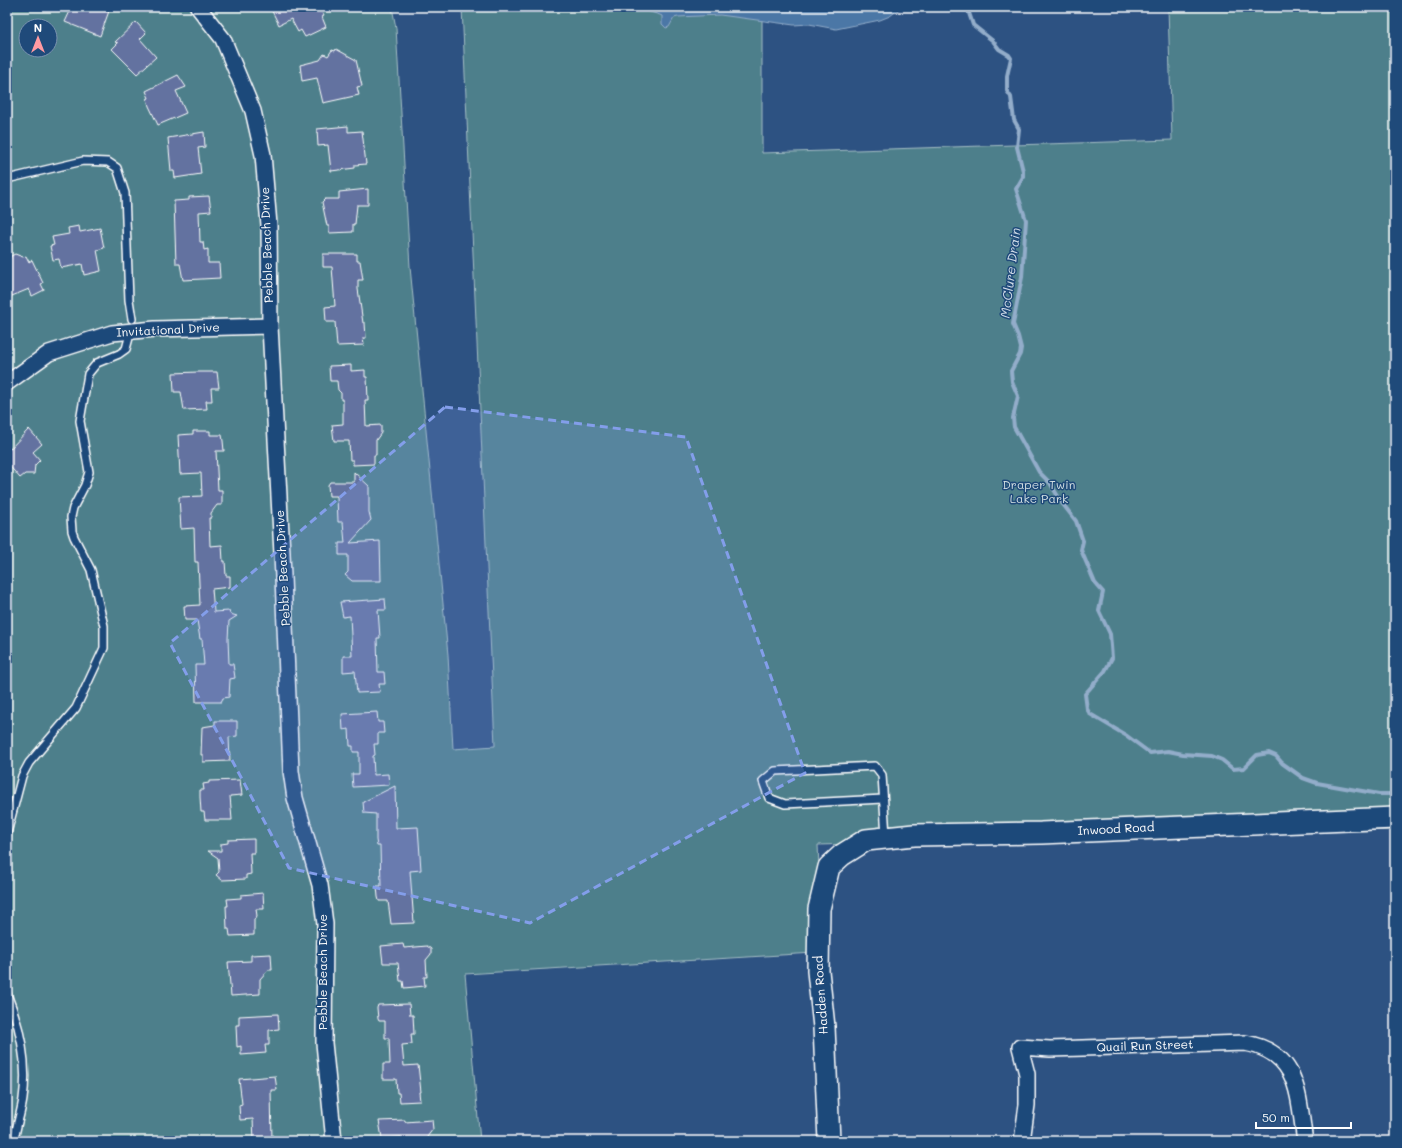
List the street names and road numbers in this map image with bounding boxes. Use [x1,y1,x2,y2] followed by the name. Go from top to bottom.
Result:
[256,187,276,303] street label: Pebble Beach Drive
[116,318,220,340] street label: Invitational Drive
[271,510,293,626] street label: Pebble Beach Drive
[1077,818,1155,838] street label: Inwood Road
[314,914,330,1030] street label: Pebble Beach Drive
[809,955,831,1035] street label: Hadden Road
[1096,1035,1194,1055] street label: Quail Run Street

